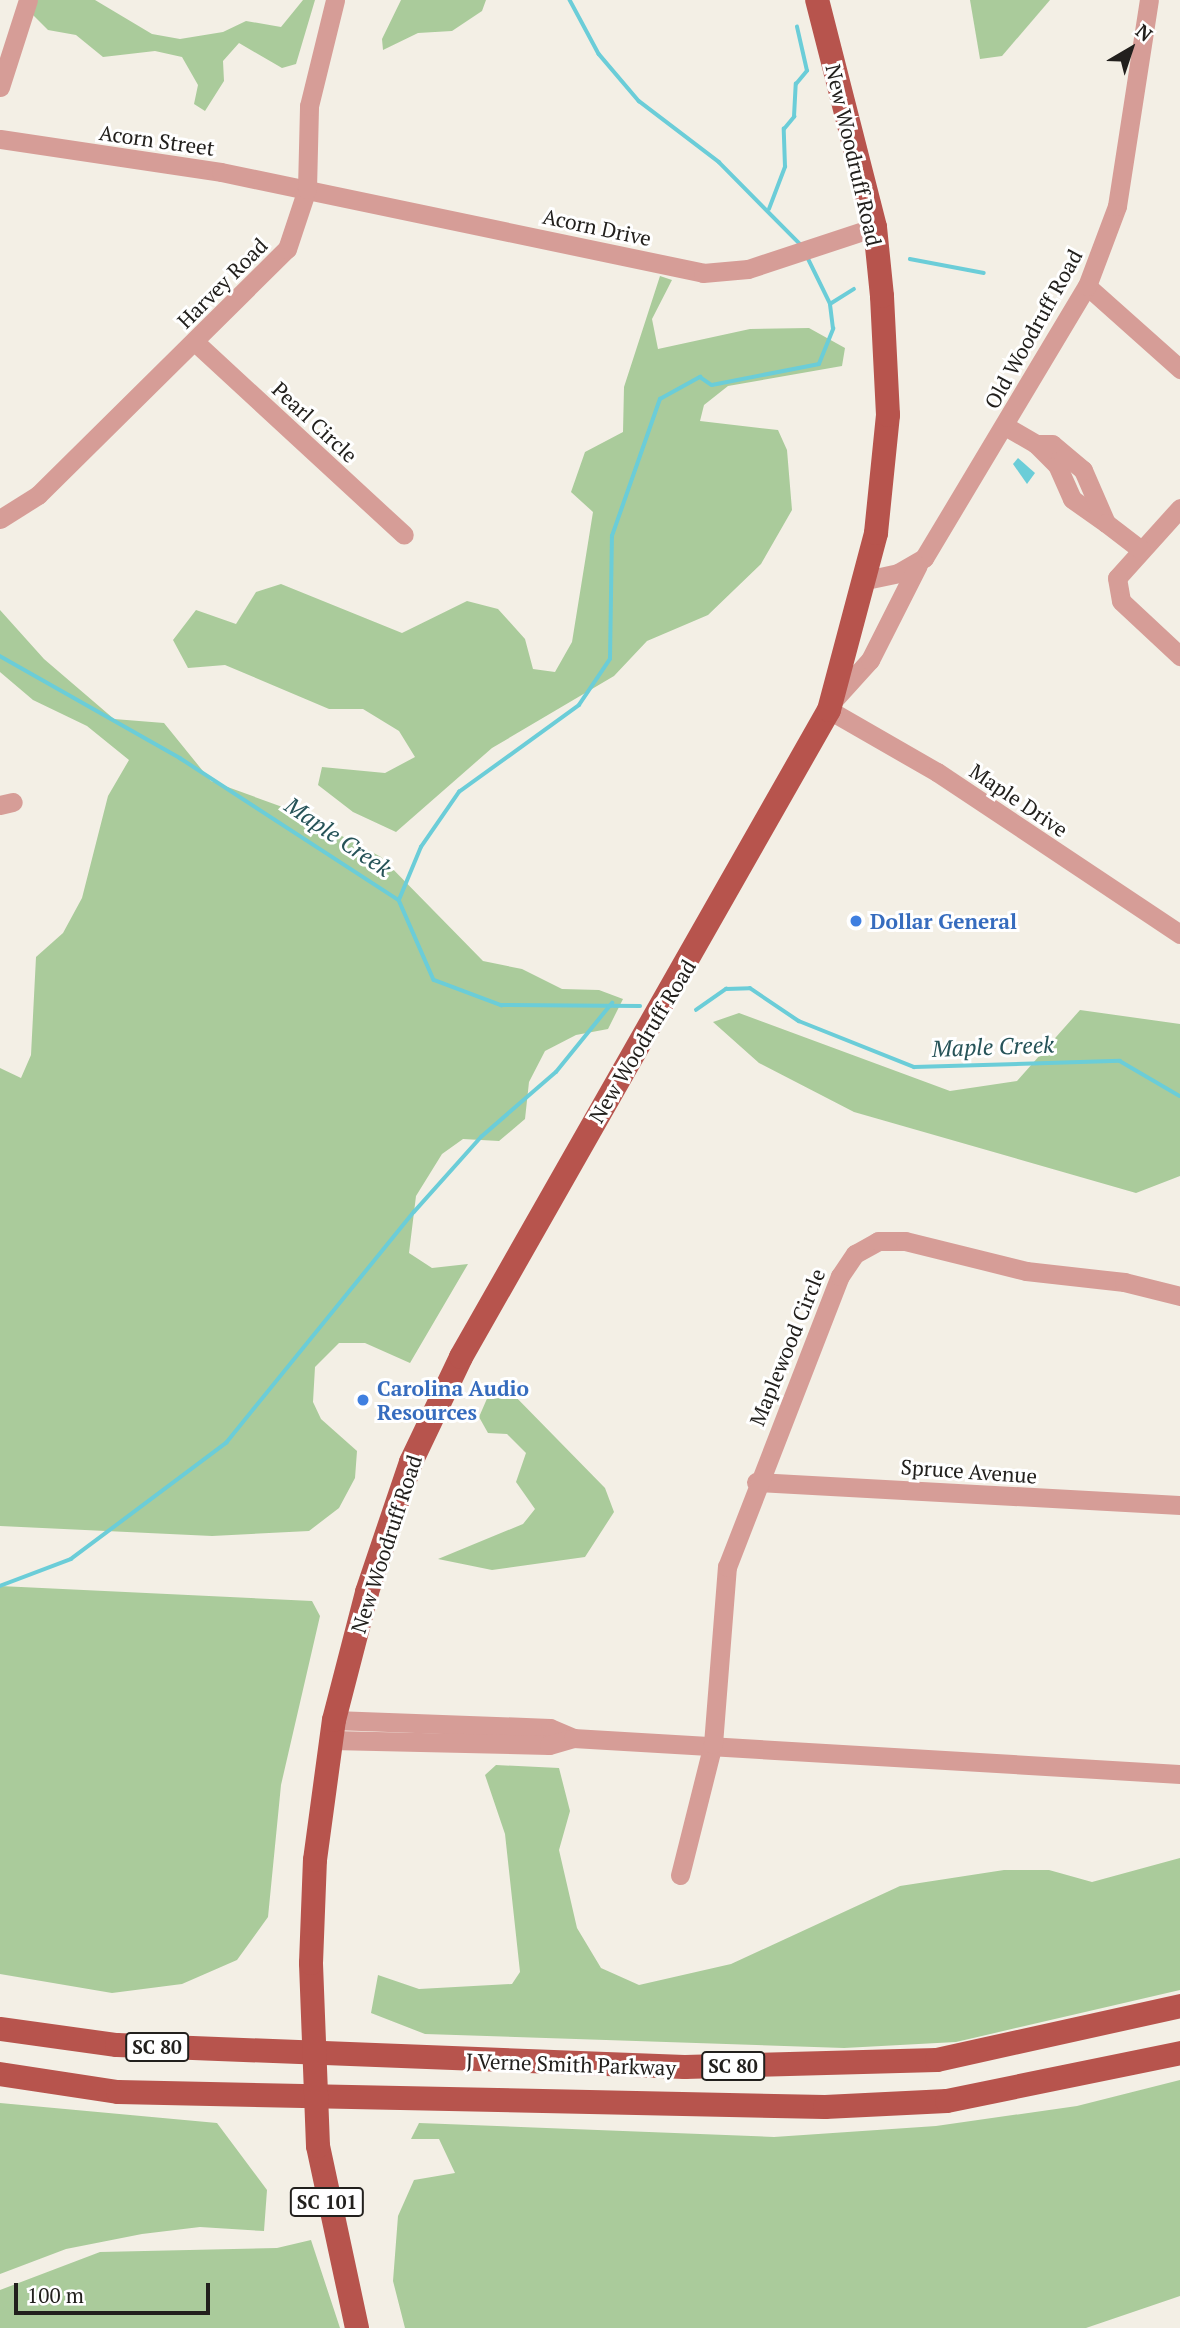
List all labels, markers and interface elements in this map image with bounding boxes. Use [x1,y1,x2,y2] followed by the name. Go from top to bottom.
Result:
[1096,14,1166,84] north arrow
[1131,18,1158,47] text: N
[821,62,887,248] street label: New Woodruff Road
[98,119,216,161] street label: Acorn Street
[540,203,654,251] street label: Acorn Drive
[172,233,272,333] street label: Harvey Road
[979,245,1087,413] street label: Old Woodruff Road
[267,376,363,468] street label: Pearl Circle
[965,758,1073,842] street label: Maple Drive
[280,791,396,883] water label: Maple Creek
[870,908,1017,934] place label: Dollar General
[848,913,864,929] marker: Dollar General
[583,955,701,1127] street label: New Woodruff Road
[931,1031,1055,1063] water label: Maple Creek
[744,1265,830,1429] street label: Maplewood Circle
[377,1375,529,1425] place label: Carolina Audio Resources
[355,1392,371,1408] marker: Carolina Audio Resources
[345,1452,427,1636] street label: New Woodruff Road
[900,1454,1038,1488] street label: Spruce Avenue
[124,2032,190,2062] road number: SC 80
[465,2048,677,2080] street label: J Verne Smith Parkway
[700,2050,766,2082] road number: SC 80
[288,2186,366,2218] road number: SC 101
[18,2268,214,2312] scale bar
[27,2281,84,2309] text: 100 m

